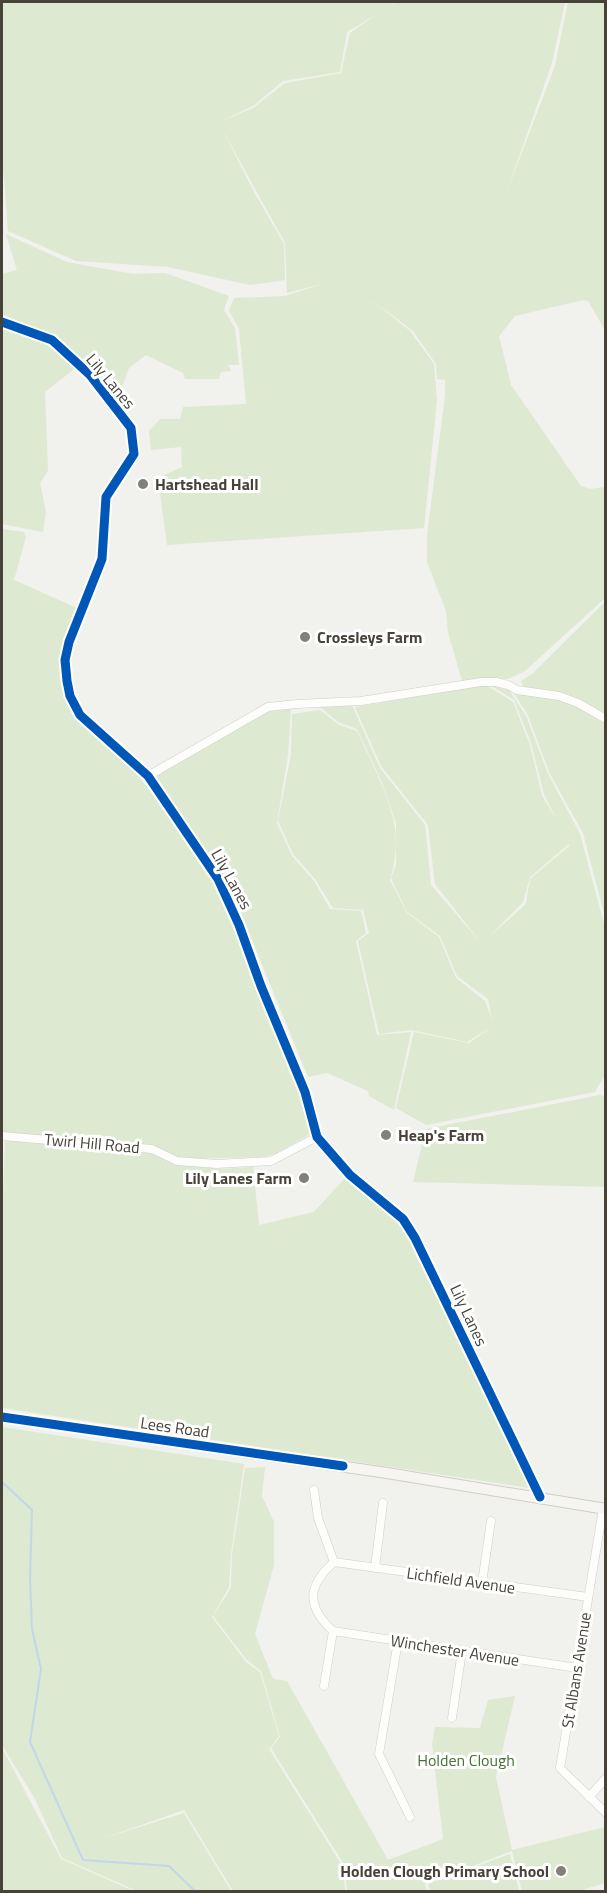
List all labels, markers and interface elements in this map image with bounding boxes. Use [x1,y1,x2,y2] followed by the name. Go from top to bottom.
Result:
[81,348,141,414] street label: Lily Lanes
[155,472,258,496] place label: Hartshead Hall
[136,477,150,491] marker: Hartshead Hall
[317,625,422,649] place label: Crossleys Farm
[298,630,312,644] marker: Crossleys Farm
[206,844,258,914] street label: Lily Lanes
[398,1123,484,1147] place label: Heap's Farm
[43,1127,141,1159] street label: Twirl Hill Road
[379,1128,393,1142] marker: Heap's Farm
[185,1166,292,1190] place label: Lily Lanes Farm
[297,1171,311,1185] marker: Lily Lanes Farm
[444,1280,494,1350] street label: Lily Lanes
[139,1410,211,1444] street label: Lees Road
[405,1561,517,1599] street label: Lichfield Avenue
[555,1610,597,1730] street label: St Albans Avenue
[389,1628,521,1672] street label: Winchester Avenue
[417,1748,515,1772] park label: Holden Clough
[340,1859,549,1883] place label: Holden Clough Primary School
[554,1864,568,1878] marker: Holden Clough Primary School

